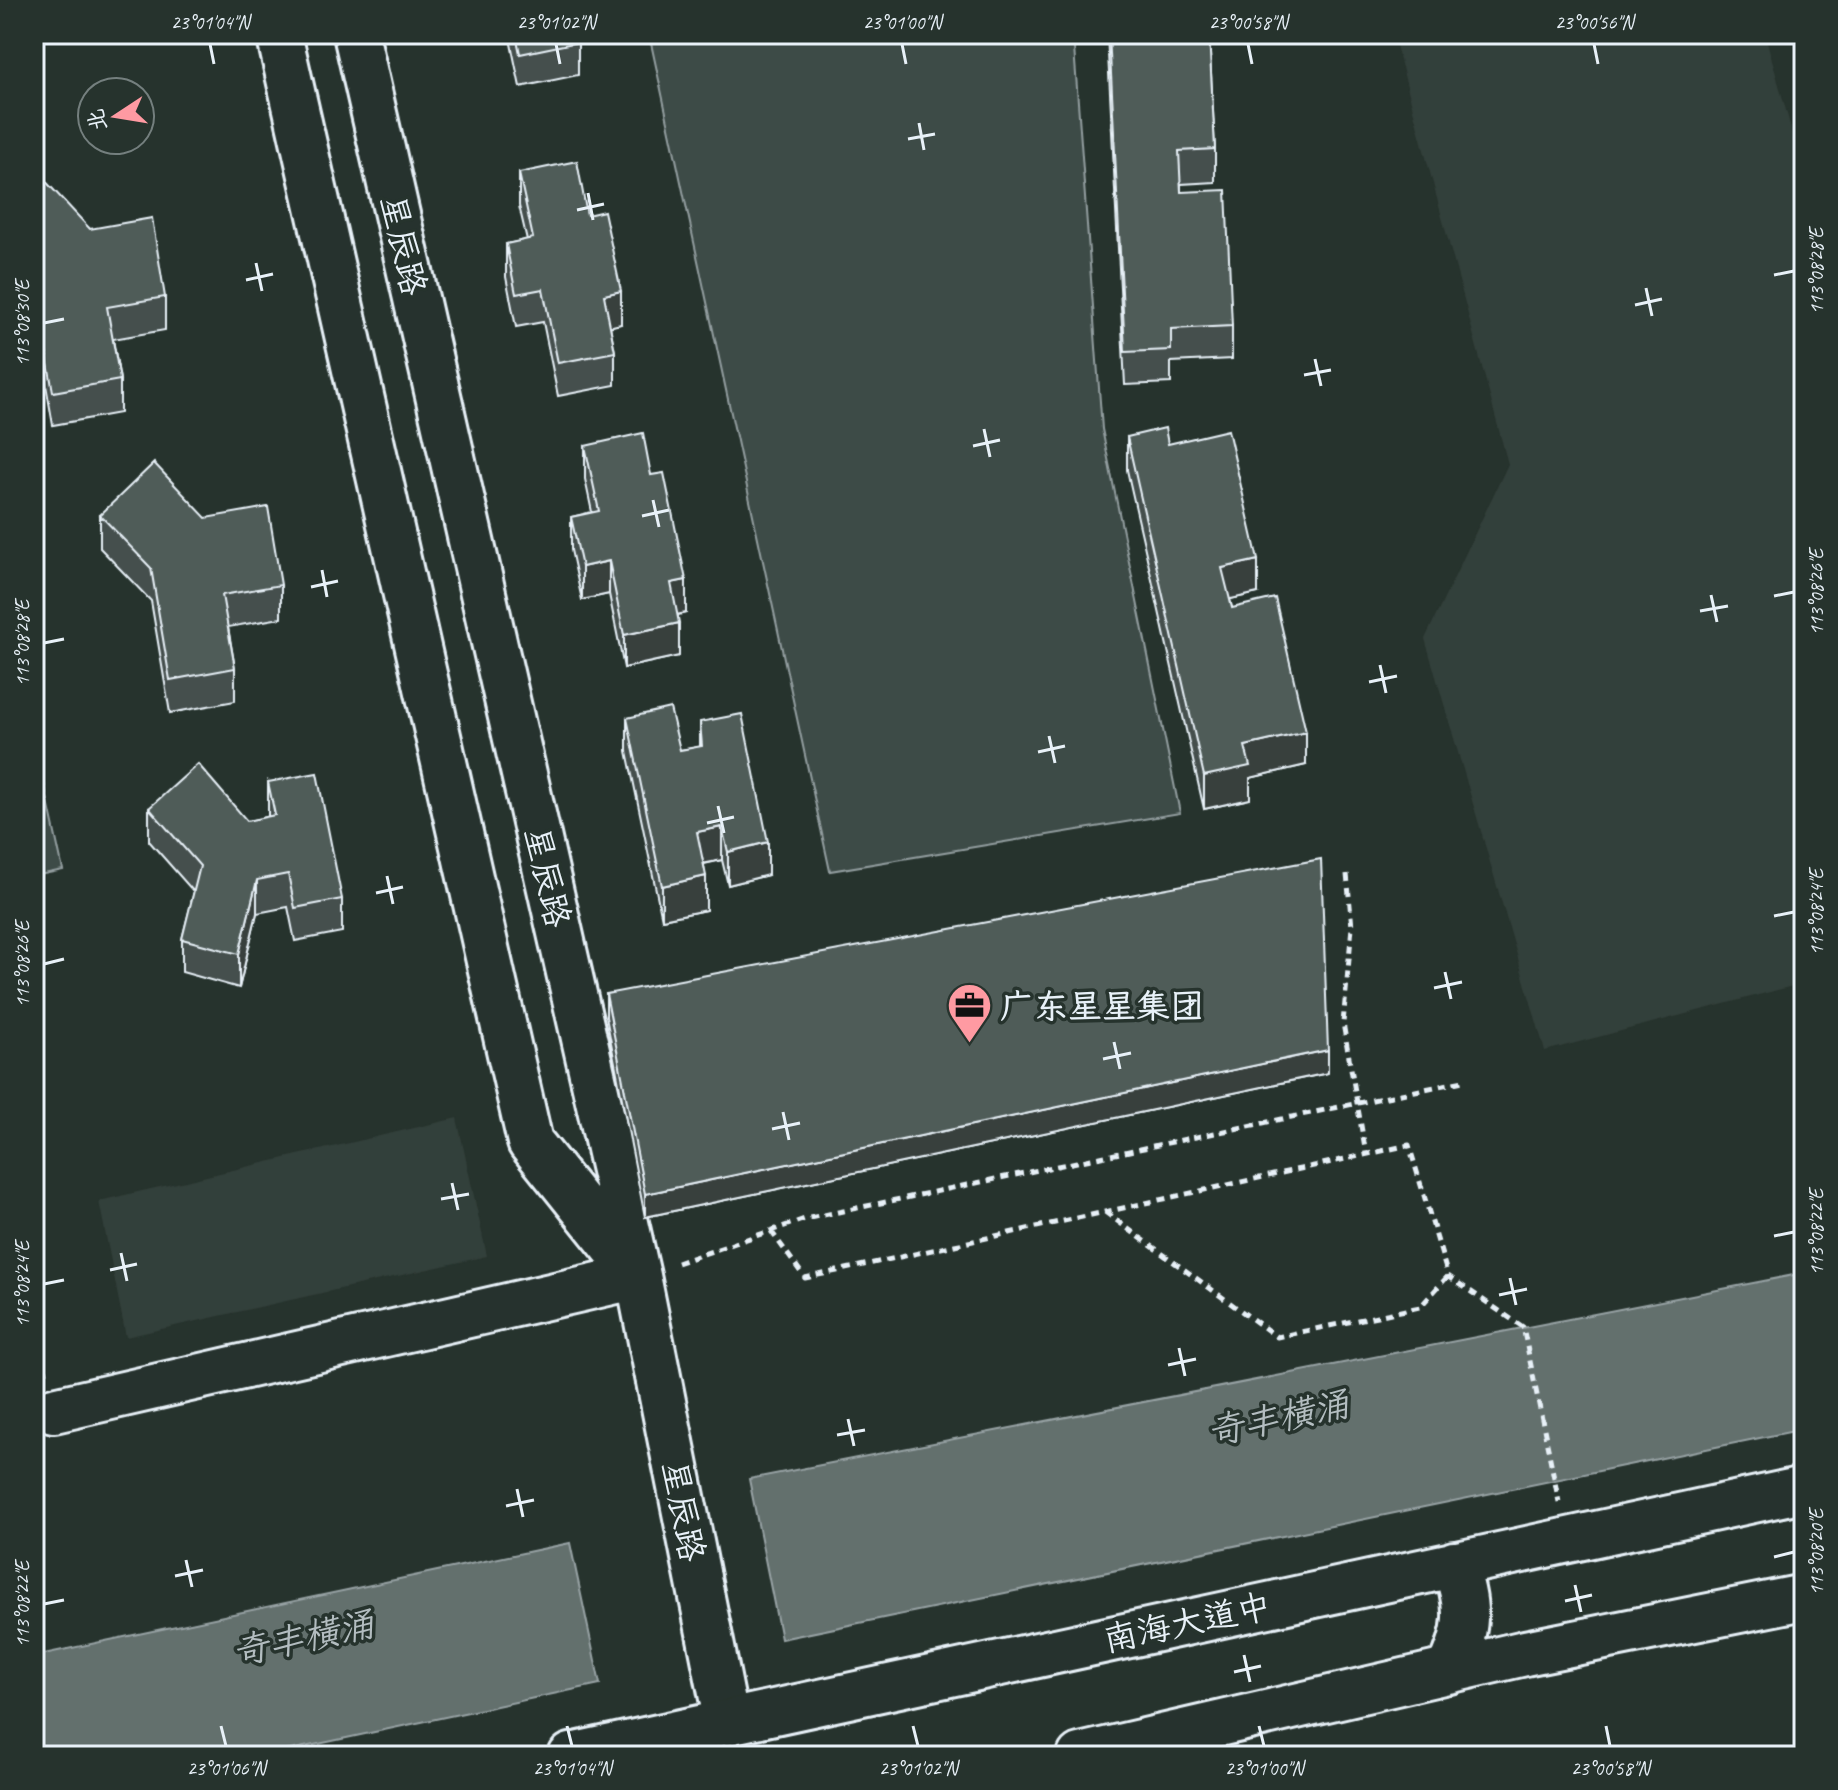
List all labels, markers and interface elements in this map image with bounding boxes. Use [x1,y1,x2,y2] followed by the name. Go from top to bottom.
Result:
[171,10,252,35] text: 23°01'04"N
[517,10,598,35] text: 23°01'02"N
[863,10,944,35] text: 23°01'00"N
[1209,10,1290,35] text: 23°00'58"N
[1555,10,1636,35] text: 23°00'56"N
[76,76,156,156] north arrow
[81,106,113,134] text: 北
[371,191,436,300] street label: 星辰路
[1804,225,1829,314] text: 113°08'28"E
[10,277,35,366] text: 113°08'30"E
[1804,546,1829,635] text: 113°08'26"E
[10,597,35,686] text: 113°08'28"E
[515,823,580,932] street label: 星辰路
[1804,866,1829,955] text: 113°08'24"E
[10,918,35,1007] text: 113°08'26"E
[945,982,993,1045] office icon: 广东星星集团
[1000,985,1204,1028] place label: 广东星星集团
[1804,1186,1829,1275] text: 113°08'22"E
[10,1238,35,1327] text: 113°08'24"E
[1203,1380,1354,1455] water label: 奇丰横涌
[653,1457,714,1565] street label: 星辰路
[1804,1506,1829,1595] text: 113°08'20"E
[10,1558,35,1647] text: 113°08'22"E
[1099,1584,1275,1661] street label: 南海大道中
[228,1600,379,1675] water label: 奇丰横涌
[187,1756,268,1781] text: 23°01'06"N
[533,1756,614,1781] text: 23°01'04"N
[879,1756,960,1781] text: 23°01'02"N
[1225,1756,1306,1781] text: 23°01'00"N
[1571,1756,1652,1781] text: 23°00'58"N

